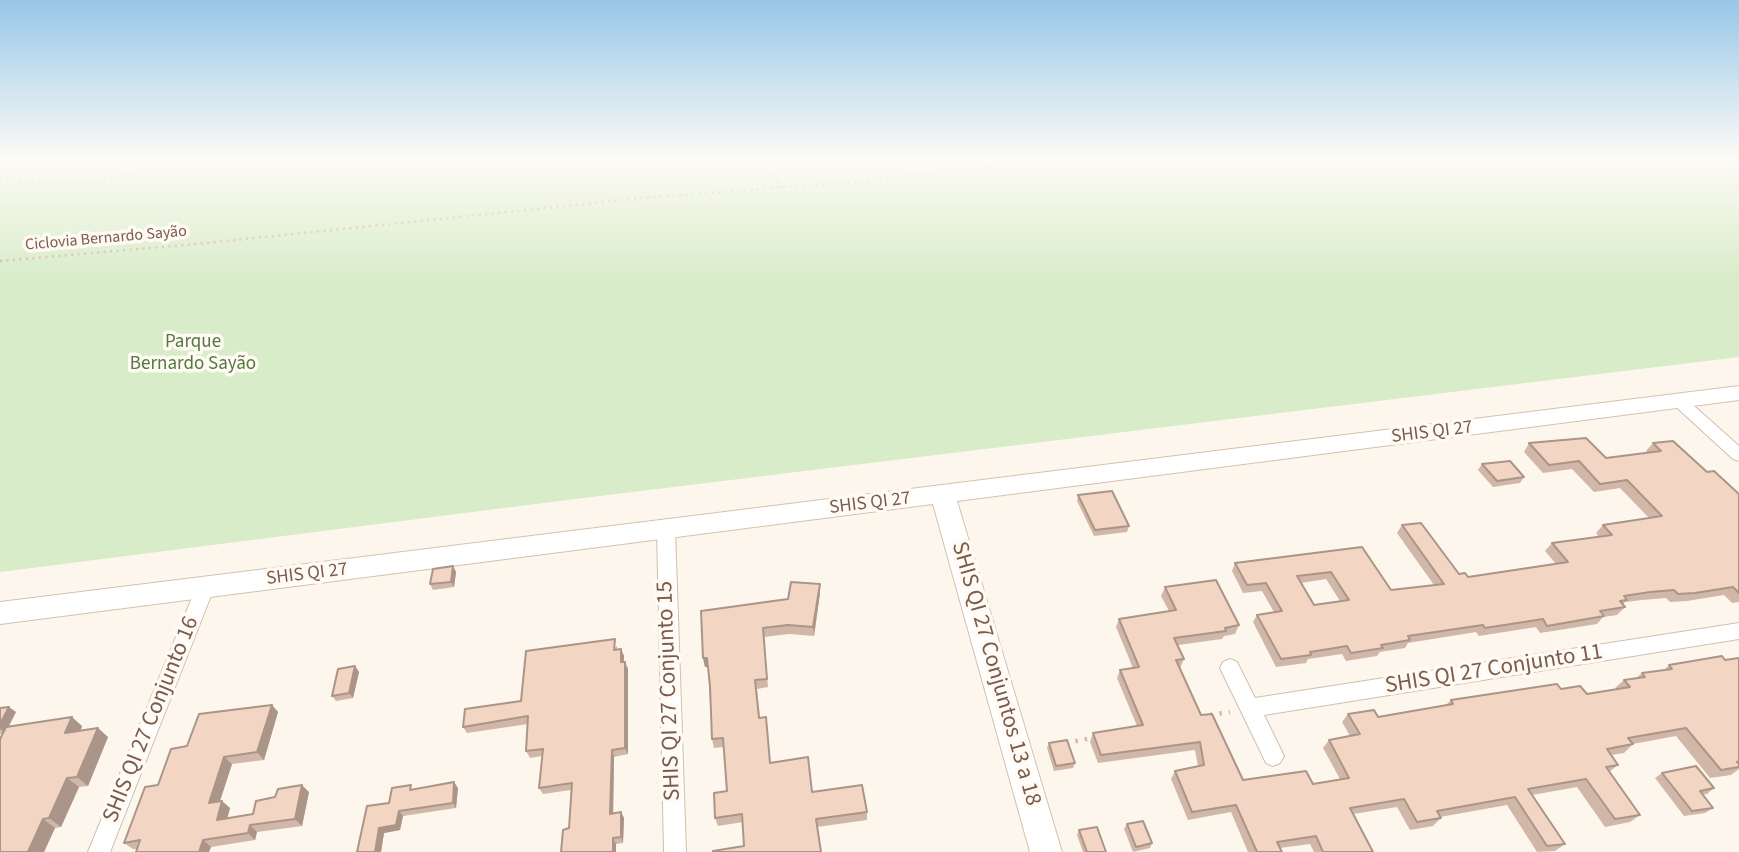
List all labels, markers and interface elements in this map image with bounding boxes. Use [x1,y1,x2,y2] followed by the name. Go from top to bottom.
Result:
[24,222,188,256] street label: Ciclovia Bernardo Sayão
[130,332,256,376] park label: Parque Bernardo Sayão
[1390,417,1474,449] street label: SHIS QI 27
[828,488,912,520] street label: SHIS QI 27
[944,539,1046,809] street label: SHIS QI 27 Conjuntos 13 a 18
[265,559,349,591] street label: SHIS QI 27
[652,581,688,801] street label: SHIS QI 27 Conjunto 15
[98,613,206,827] street label: SHIS QI 27 Conjunto 16
[1383,639,1605,701] street label: SHIS QI 27 Conjunto 11

